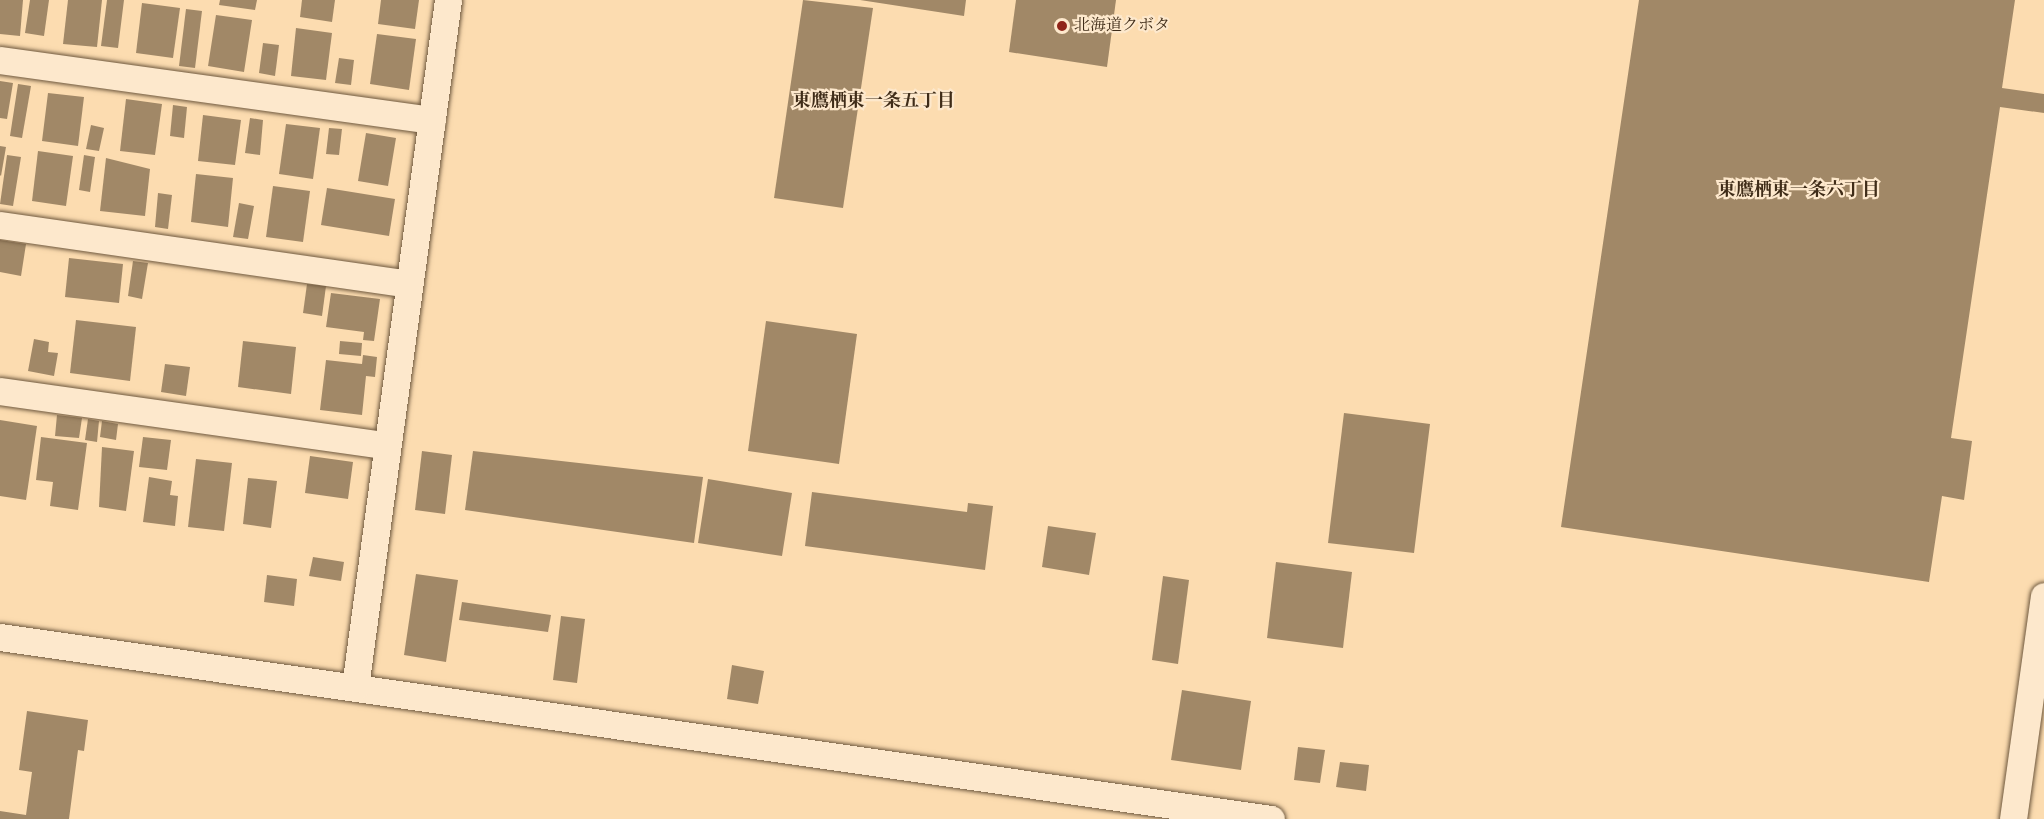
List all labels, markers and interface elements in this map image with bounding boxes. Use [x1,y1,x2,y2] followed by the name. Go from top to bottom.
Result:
[1074,16,1170,36] place label: 北海道クボタ
[1055,19,1069,33] marker: 北海道クボタ
[793,91,955,113] district label: 東鷹栖東一条五丁目
[1718,180,1880,202] district label: 東鷹栖東一条六丁目

